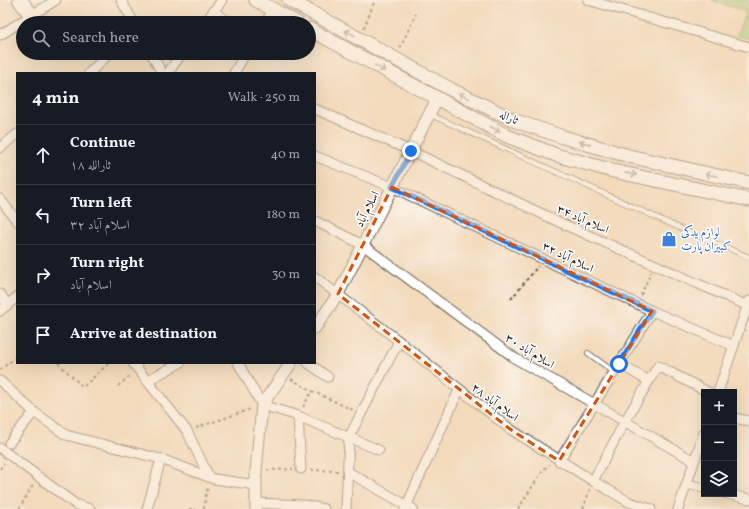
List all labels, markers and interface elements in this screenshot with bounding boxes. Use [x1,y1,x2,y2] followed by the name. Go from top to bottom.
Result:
[16,16,316,60] search box
[30,27,52,49] icon: search
[62,28,139,49] text: Search here
[344,29,356,36] one-way arrow
[374,65,386,72] one-way arrow
[32,87,79,110] text: 4 min
[228,89,300,107] text: Walk · 250 m
[458,92,470,99] one-way arrow
[497,107,521,129] street label: ثاراله
[489,126,501,133] one-way arrow
[70,133,135,154] text: Continue
[578,139,591,147] one-way arrow
[402,142,420,160] route end
[32,144,54,166] icon: ahead
[271,146,300,164] text: 40 m
[70,157,111,175] text: ثارالله ۱۸
[705,170,718,178] one-way arrow
[624,171,637,179] one-way arrow
[351,188,386,231] street label: اسلام آباد
[70,193,132,214] text: Turn left
[553,201,612,240] street label: اسلام آباد ۳۴
[32,204,54,226] icon: left
[266,206,300,224] text: 180 m
[70,217,130,235] text: اسلام آباد ۳۲
[681,224,731,255] place label: لوازم یدکی کبیران پارت
[660,230,678,248] shop icon: لوازم یدکی کبیران پارت
[538,238,597,279] street label: اسلام آباد ۳۲
[70,253,144,274] text: Turn right
[32,264,54,286] icon: right
[272,266,300,284] text: 30 m
[70,277,112,295] text: اسلام آباد
[32,324,54,346] icon: arrive
[70,324,217,345] text: Arrive at destination
[501,330,558,375] street label: اسلام آباد ۳۰
[610,355,628,373] route start
[466,379,522,428] street label: اسلام آباد ۲۸
[701,389,737,497] map controls
[701,389,737,425] button: +
[701,425,737,461] button: −
[701,461,737,497] button: layers

